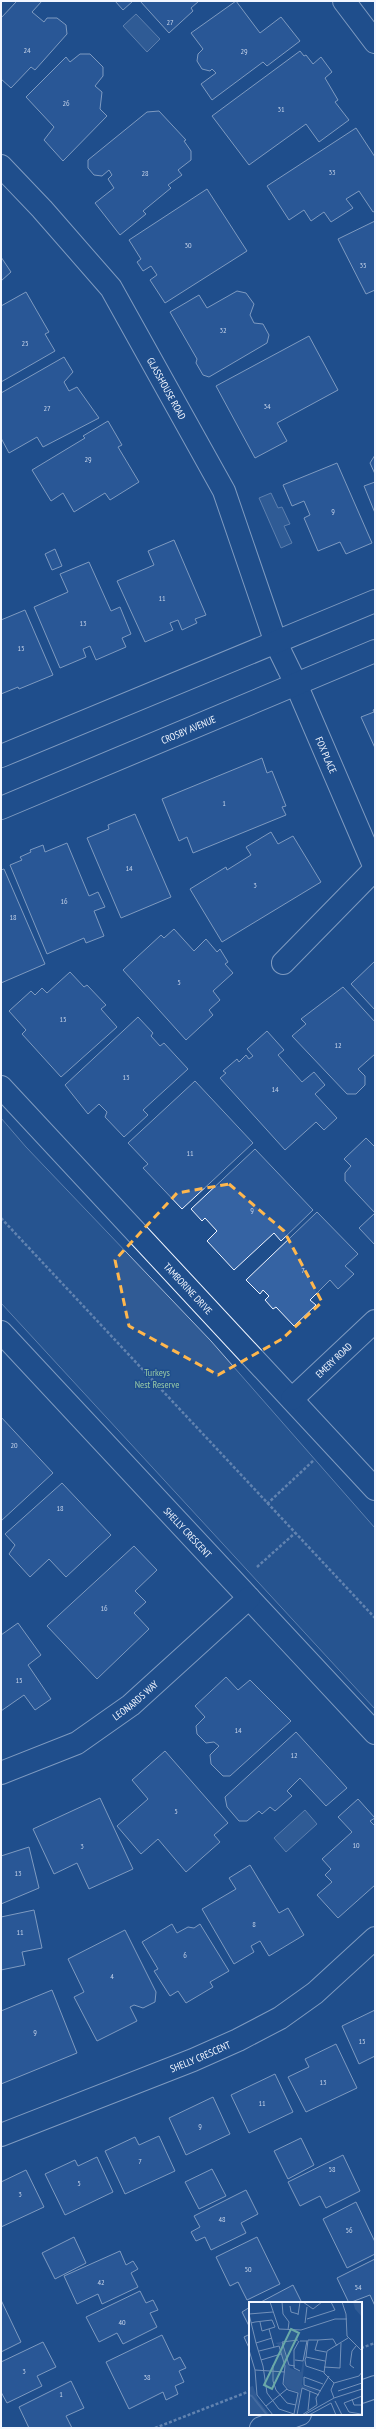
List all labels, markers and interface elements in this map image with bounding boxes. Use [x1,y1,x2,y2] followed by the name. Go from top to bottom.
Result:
[166,17,174,27] house number: 27
[23,45,31,55] house number: 24
[240,46,248,56] house number: 29
[62,98,70,108] house number: 26
[277,104,285,114] house number: 31
[328,167,336,177] house number: 33
[141,168,149,178] house number: 28
[184,240,192,250] house number: 30
[359,260,367,270] house number: 35
[219,325,227,335] house number: 32
[21,338,29,348] house number: 25
[144,355,189,422] street label: GLASSHOUSE ROAD
[263,401,271,411] house number: 34
[43,403,51,413] house number: 27
[84,454,92,464] house number: 29
[331,506,335,516] house number: 9
[158,593,166,603] house number: 11
[79,618,87,628] house number: 13
[17,643,25,653] house number: 15
[159,712,217,747] street label: CROSBY AVENUE
[313,735,340,775] street label: FOX PLACE
[222,798,226,808] house number: 1
[125,863,133,873] house number: 14
[253,880,257,890] house number: 3
[60,896,68,906] house number: 16
[9,912,17,922] house number: 18
[177,977,181,987] house number: 5
[59,1014,67,1024] house number: 15
[334,1040,342,1050] house number: 12
[122,1072,130,1082] house number: 13
[271,1084,279,1094] house number: 14
[186,1148,194,1158] house number: 11
[250,1205,254,1215] house number: 9
[161,1260,215,1317] street label: TAMBORINE DRIVE
[301,1265,305,1275] house number: 7
[312,1340,355,1380] street label: EMERY ROAD
[135,1366,179,1391] park label: Turkeys Nest Reserve
[10,1440,18,1450] house number: 20
[56,1503,64,1513] house number: 18
[161,1504,215,1561] street label: SHELLY CRESCENT
[100,1603,108,1613] house number: 16
[15,1675,23,1685] house number: 15
[110,1677,161,1723] street label: LEONARDS WAY
[234,1725,242,1735] house number: 14
[290,1750,298,1760] house number: 12
[174,1806,178,1816] house number: 5
[352,1840,360,1850] house number: 10
[80,1841,84,1851] house number: 3
[14,1868,22,1878] house number: 13
[252,1919,256,1929] house number: 8
[16,1927,24,1937] house number: 11
[183,1950,187,1960] house number: 6
[110,1971,114,1981] house number: 4
[33,2027,37,2037] house number: 9
[358,2036,366,2046] house number: 15
[168,2038,233,2075] street label: SHELLY CRESCENT
[319,2077,327,2087] house number: 13
[258,2098,266,2108] house number: 11
[198,2121,202,2131] house number: 9
[138,2156,142,2166] house number: 7
[328,2164,336,2174] house number: 58
[77,2178,81,2188] house number: 5
[18,2189,22,2199] house number: 3
[218,2214,226,2224] house number: 48
[345,2225,353,2235] house number: 56
[244,2264,252,2274] house number: 50
[97,2277,105,2287] house number: 42
[354,2282,362,2292] house number: 54
[249,2302,362,2415] inset map
[118,2317,126,2327] house number: 40
[22,2366,26,2376] house number: 3
[143,2372,151,2382] house number: 38
[59,2389,63,2399] house number: 1

